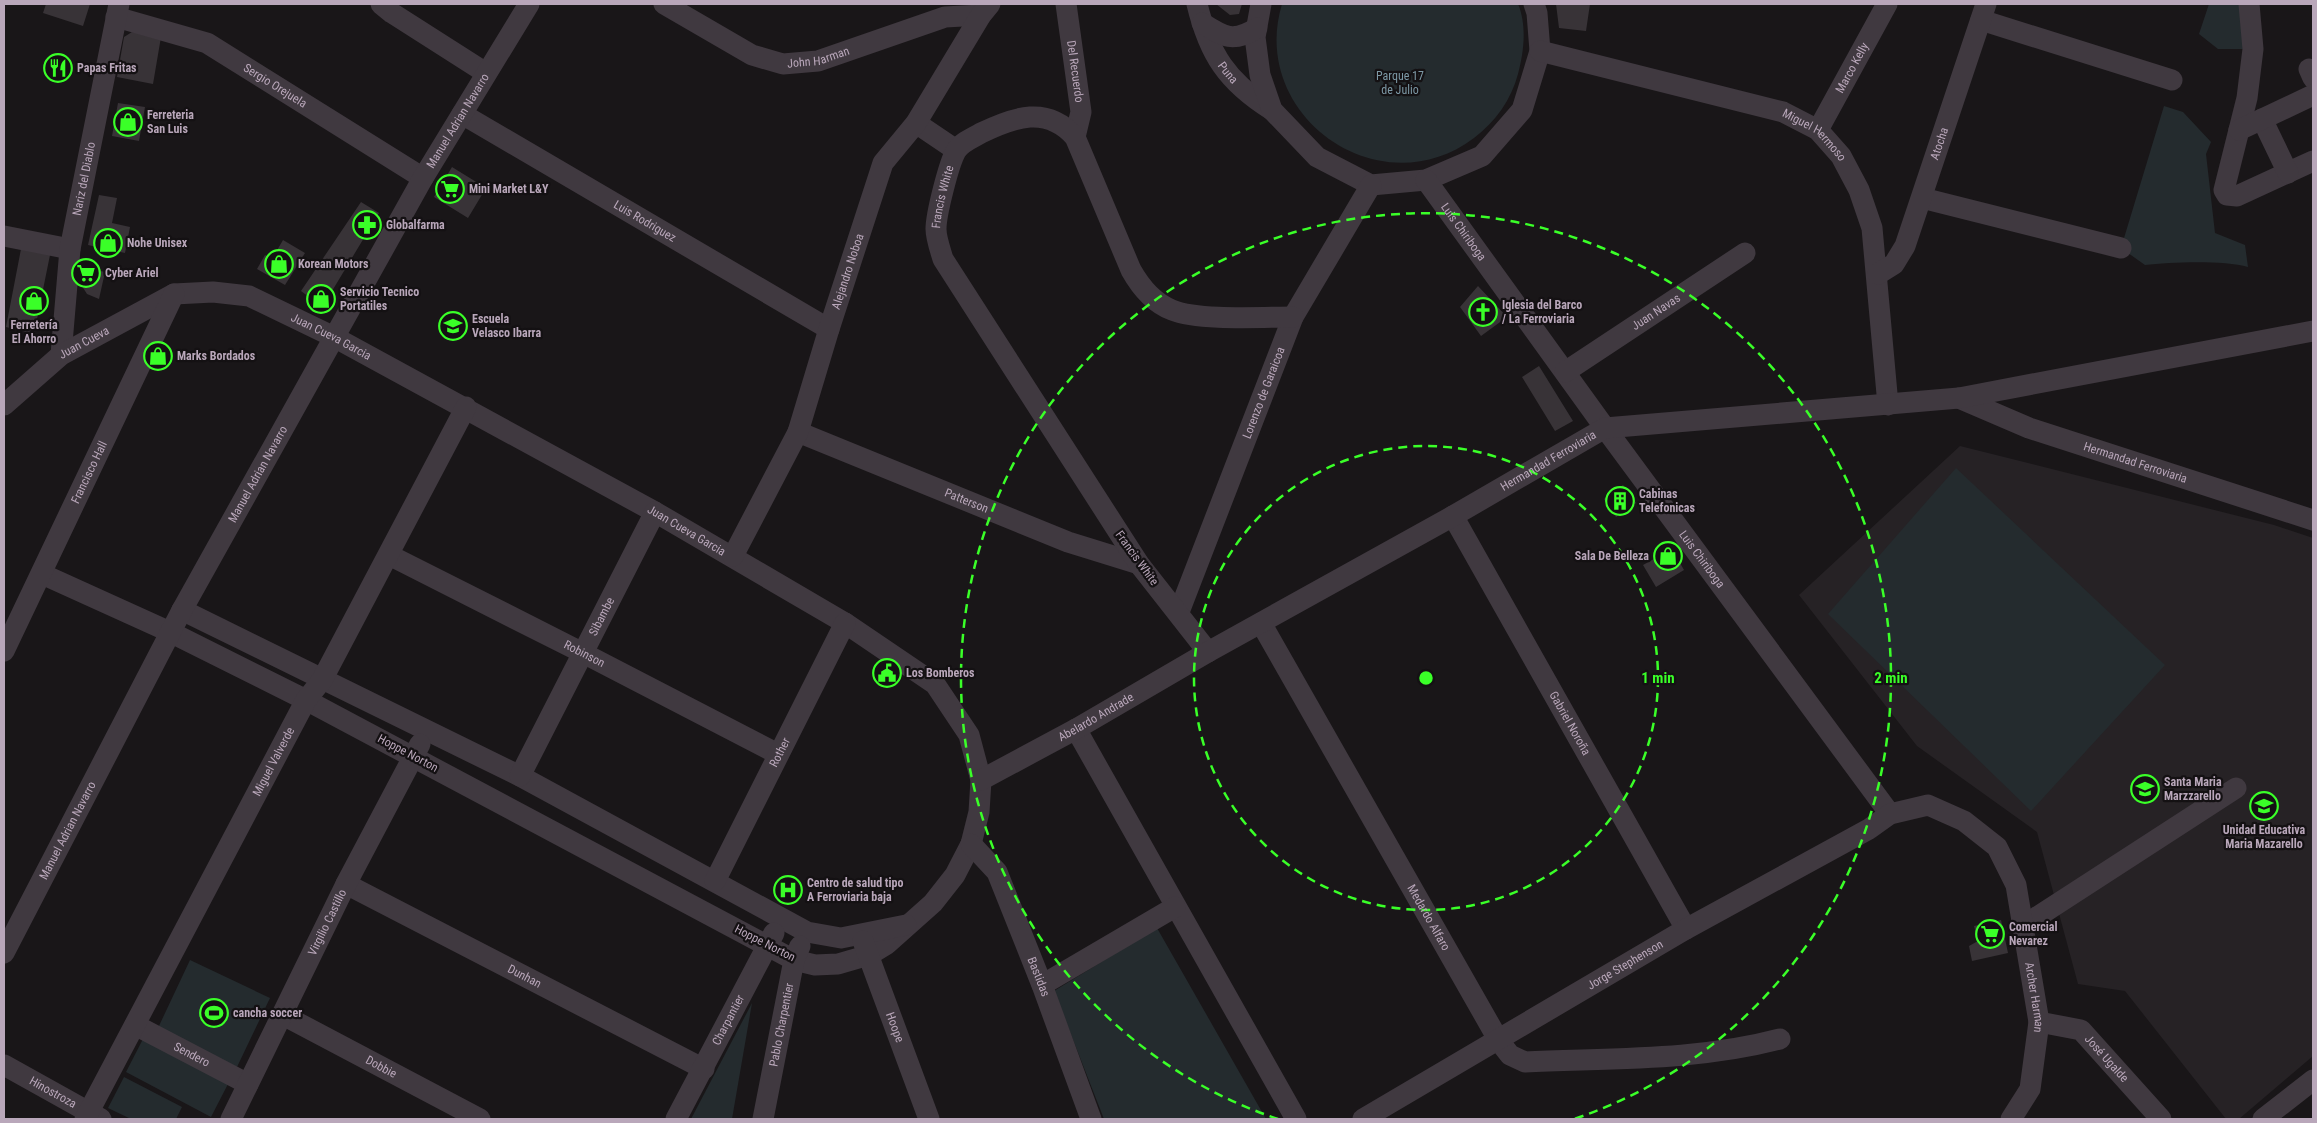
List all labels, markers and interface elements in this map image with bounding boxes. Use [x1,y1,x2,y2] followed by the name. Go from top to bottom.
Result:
[1064,39,1087,103] street label: Del Recuerdo
[1833,40,1872,95] street label: Marco Kelly
[787,44,851,71] street label: John Harman
[43,53,73,83] restaurant icon: Papas Fritas
[1215,59,1241,87] street label: Puna
[77,61,137,75] place label: Papas Fritas
[241,61,310,111] street label: Sergio Orejuela
[1376,69,1424,97] park label: Parque 17 de Julio
[424,71,492,171] street label: Manuel Adrian Navarro
[1780,106,1849,163] street label: Miguel Hermoso
[113,107,143,137] shop icon: Ferreteria San Luis
[147,108,194,136] place label: Ferreteria San Luis
[1927,125,1951,162] street label: Atocha
[70,141,98,217] street label: Nariz del Diablo
[929,163,957,229] street label: Francis White
[435,174,465,204] supermarket icon: Mini Market L&Y
[469,182,549,196] place label: Mini Market L&Y
[611,198,679,245] street label: Luis Rodriguez
[1438,200,1489,264] street label: Luis Chiriboga
[352,210,382,240] pharmacy icon: Globalfarma
[386,218,445,232] place label: Globalfarma
[93,228,123,258] shop icon: Nohe Unisex
[829,232,867,311] street label: Alejandro Noboa
[127,236,188,250] place label: Nohe Unisex
[264,249,294,279] shop icon: Korean Motors
[298,257,369,271] place label: Korean Motors
[71,258,101,288] supermarket icon: Cyber Ariel
[105,266,159,280] place label: Cyber Ariel
[306,284,336,314] shop icon: Servicio Tecnico Portatiles
[340,285,419,313] place label: Servicio Tecnico Portatiles
[19,286,49,316] shop icon: Ferretería El Ahorro
[1629,291,1683,333] street label: Juan Navas
[1468,297,1498,327] church icon: Iglesia del Barco / La Ferroviaria
[1502,298,1582,326] place label: Iglesia del Barco / La Ferroviaria
[289,310,374,363] street label: Juan Cueva Garcia
[438,311,468,341] school or university icon: Escuela Velasco Ibarra
[472,312,541,340] place label: Escuela Velasco Ibarra
[10,318,58,346] place label: Ferretería El Ahorro
[57,323,112,362] street label: Juan Cueva
[143,341,173,371] shop icon: Marks Bordados
[1240,345,1288,441] street label: Lorenzo de Garaicoa
[177,349,256,363] place label: Marks Bordados
[225,423,290,525] street label: Manuel Adrian Navarro
[1498,428,1599,494] street label: Hermandad Ferroviaria
[68,439,110,506] street label: Francisco Hall
[2082,439,2189,486] street label: Hermandad Ferroviaria
[943,485,991,516] street label: Patterson
[1605,486,1635,516] building icon: Cabinas Telefonicas
[1639,487,1696,515] place label: Cabinas Telefonicas
[645,502,728,559] street label: Juan Cueva Garcia
[1113,528,1162,588] street label: Francis White
[1676,528,1728,591] street label: Luis Chiriboga
[1653,541,1683,571] shop icon: Sala De Belleza
[1575,549,1649,563] place label: Sala De Belleza
[586,595,617,638] street label: Sibambe
[562,638,607,670] street label: Robinson
[872,658,902,688] public building icon: Los Bomberos
[906,666,975,680] place label: Los Bomberos
[1417,669,1435,687] centre of rings
[1641,669,1675,687] text: 1 min
[1874,669,1908,687] text: 2 min
[1546,689,1594,758] street label: Gabriel Noroña
[1056,690,1136,744] street label: Abelardo Andrade
[250,725,297,798] street label: Miguel Valverde
[375,731,441,775] street label: Hoppe Norton
[767,735,793,769] street label: Rother
[2130,774,2160,804] school or university icon: Santa Maria Marzzarello
[2164,775,2222,803] place label: Santa Maria Marzzarello
[36,779,99,882] street label: Manuel Adrian Navarro
[2249,791,2279,821] school or university icon: Unidad Educativa Maria Mazarello
[2223,823,2306,851] place label: Unidad Educativa Maria Mazarello
[773,875,803,905] hospital icon: Centro de salud tipo A Ferroviaria baja
[807,876,904,904] place label: Centro de salud tipo A Ferroviaria baja
[1404,882,1453,953] street label: Medardo Alfaro
[305,887,349,958] street label: Virgilio Castillo
[1975,919,2005,949] supermarket icon: Comercial Nevarez
[2009,920,2058,948] place label: Comercial Nevarez
[732,922,798,964] street label: Hoppe Norton
[1585,937,1666,993] street label: Jorge Stephenson
[1025,955,1053,999] street label: Bastidas
[2022,961,2046,1034] street label: Archer Harman
[505,962,544,991] street label: Dunhan
[766,981,796,1068] street label: Pablo Charpentier
[709,992,747,1048] street label: Charpantier
[199,998,229,1028] sports icon: cancha soccer
[233,1006,302,1020] place label: cancha soccer
[883,1010,907,1045] street label: Hoope
[2082,1032,2132,1085] street label: José Ugalde
[171,1039,212,1070] street label: Sendero
[363,1053,399,1081] street label: Dobbie
[27,1074,79,1111] street label: Hinostroza

